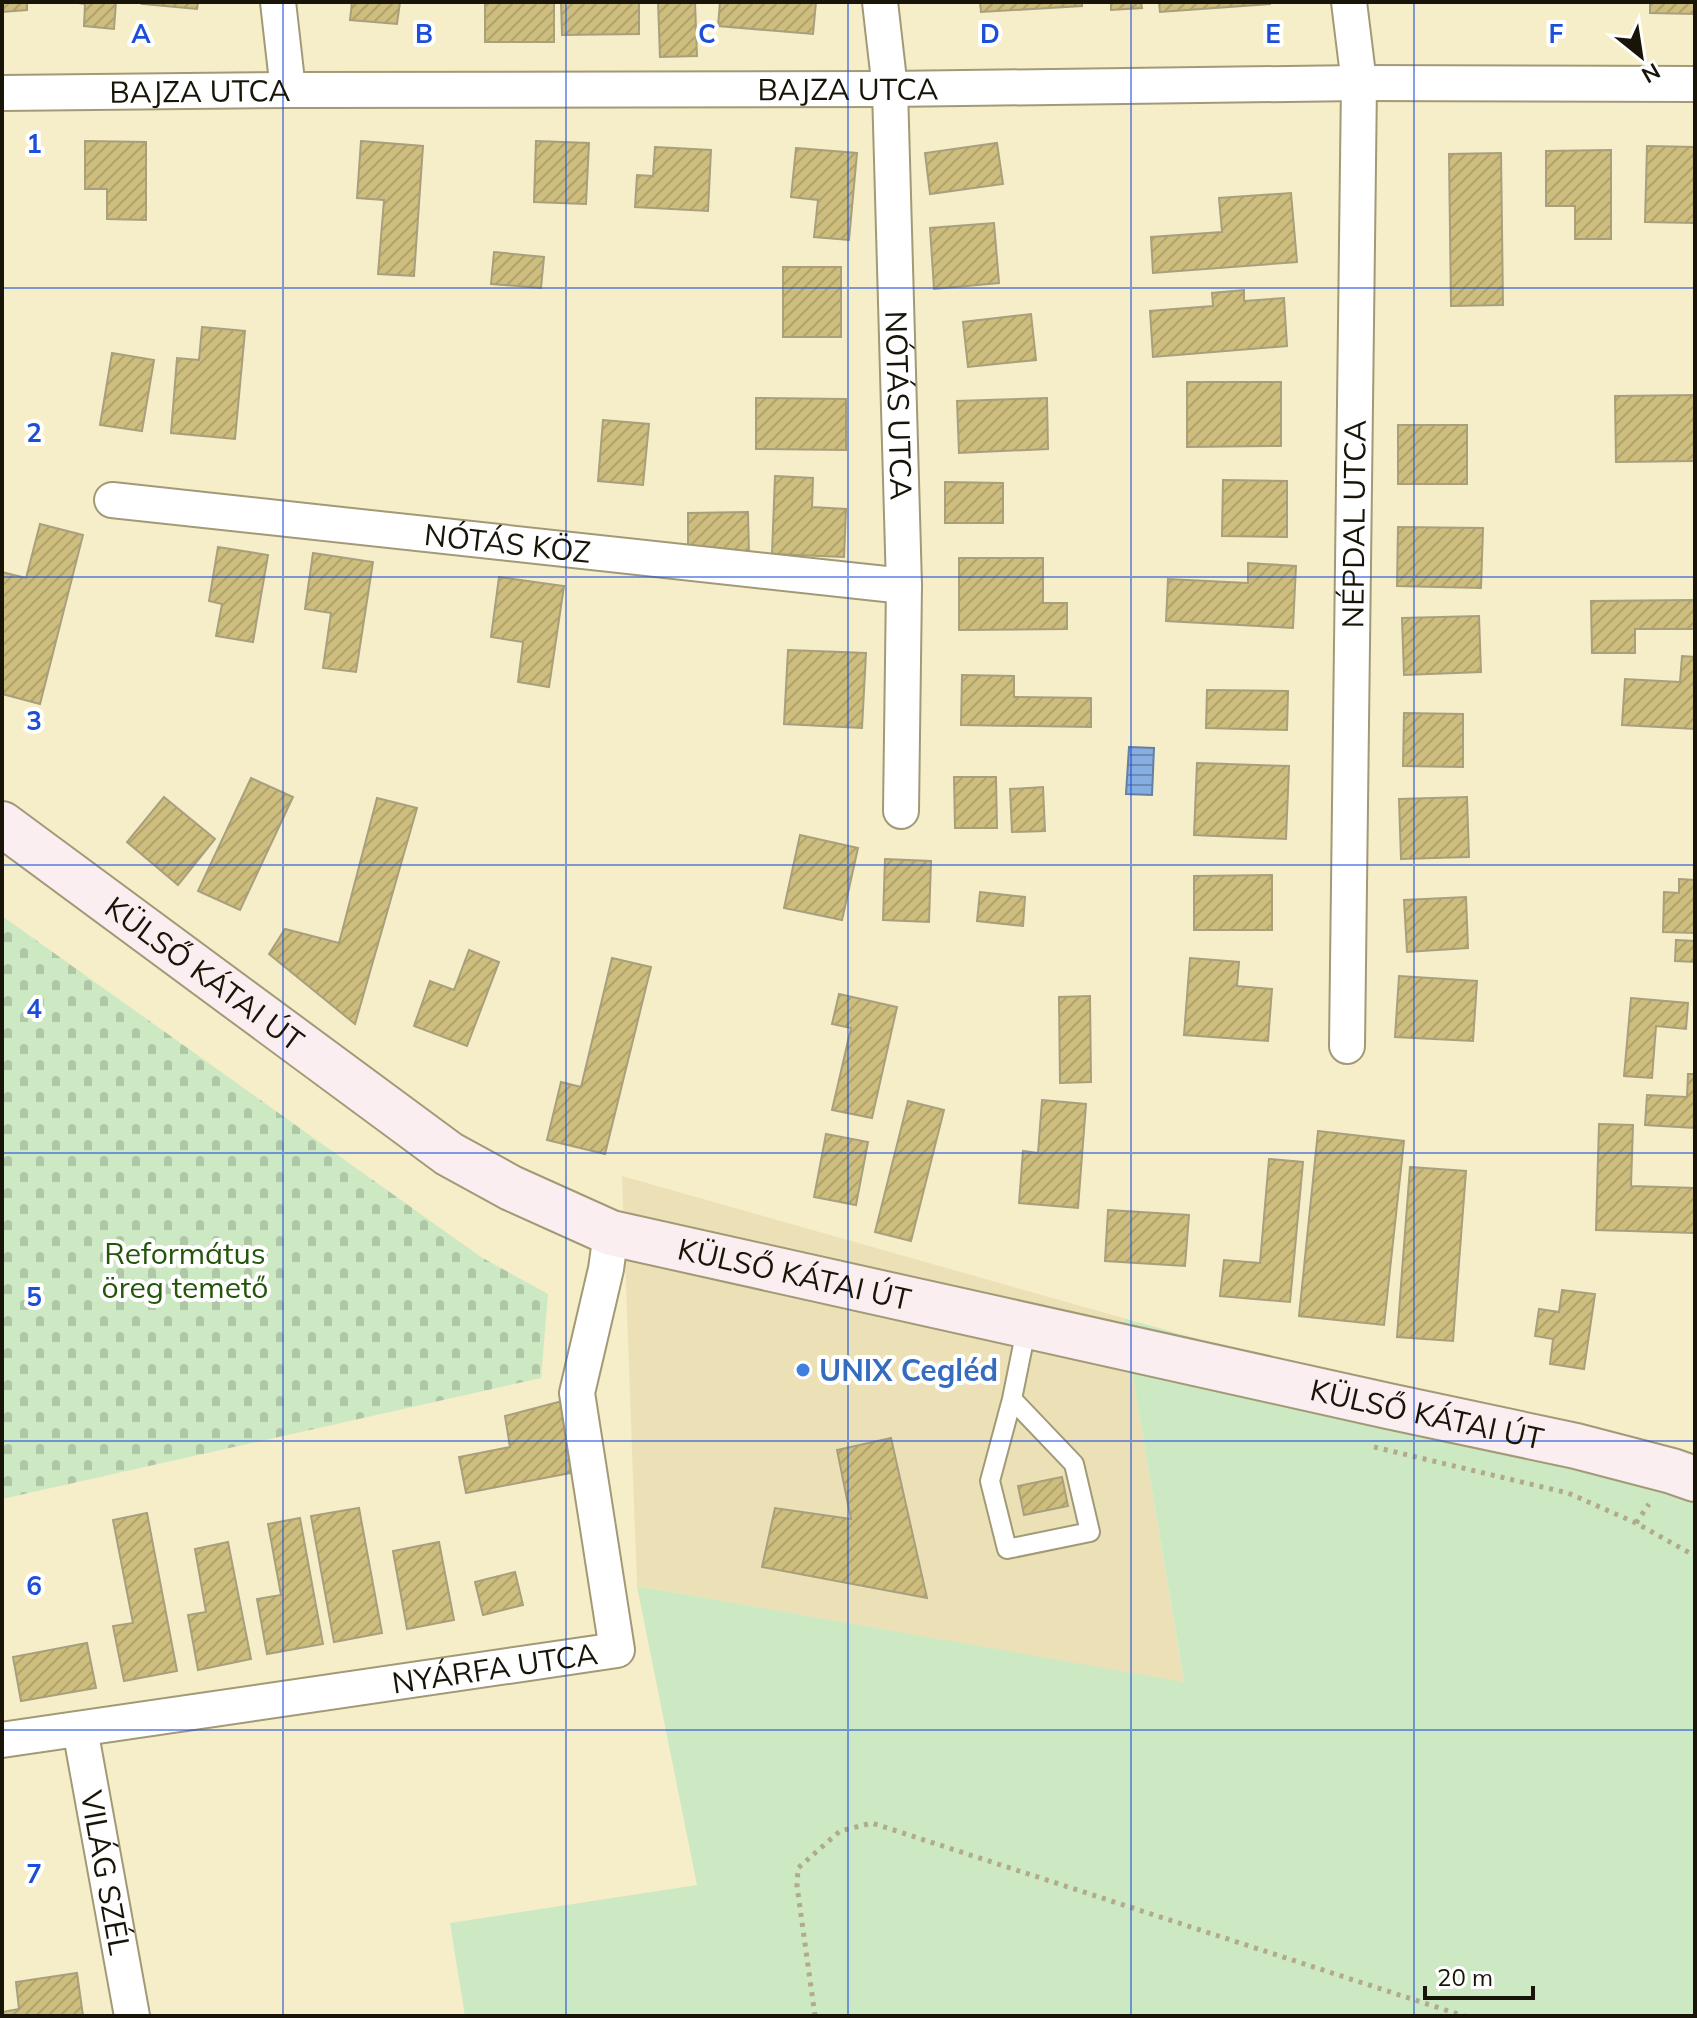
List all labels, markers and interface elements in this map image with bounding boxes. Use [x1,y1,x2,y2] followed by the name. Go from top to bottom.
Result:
[1601,16,1681,96] north arrow
[131,17,151,50] text: A
[415,17,433,50] text: B
[698,17,716,50] text: C
[980,17,1000,50] text: D
[1265,17,1281,50] text: E
[1549,17,1564,50] text: F
[1637,57,1665,90] text: N
[757,69,939,108] street label: BAJZA UTCA
[109,71,291,111] street label: BAJZA UTCA
[26,127,42,160] text: 1
[877,310,921,500] street label: NÓTÁS UTCA
[26,416,42,449] text: 2
[1333,419,1374,629] street label: NÉPDAL UTCA
[422,515,593,571] street label: NÓTÁS KÖZ
[26,704,42,737] text: 3
[98,888,312,1060] street label: KÜLSŐ KÁTAI ÚT
[26,992,42,1025] text: 4
[674,1229,915,1318] street label: KÜLSŐ KÁTAI ÚT
[102,1234,268,1306] park label: Református öreg temető
[26,1280,42,1313] text: 5
[819,1351,998,1389] place label: UNIX Cegléd
[794,1361,812,1379] marker: UNIX Cegléd
[1307,1370,1547,1458] street label: KÜLSŐ KÁTAI ÚT
[26,1569,42,1602] text: 6
[389,1634,600,1702] street label: NYÁRFA UTCA
[73,1787,140,1958] street label: VILÁG SZÉL
[26,1857,42,1890] text: 7
[1425,1950,1533,2000] scale bar
[1437,1962,1493,1992] text: 20 m

